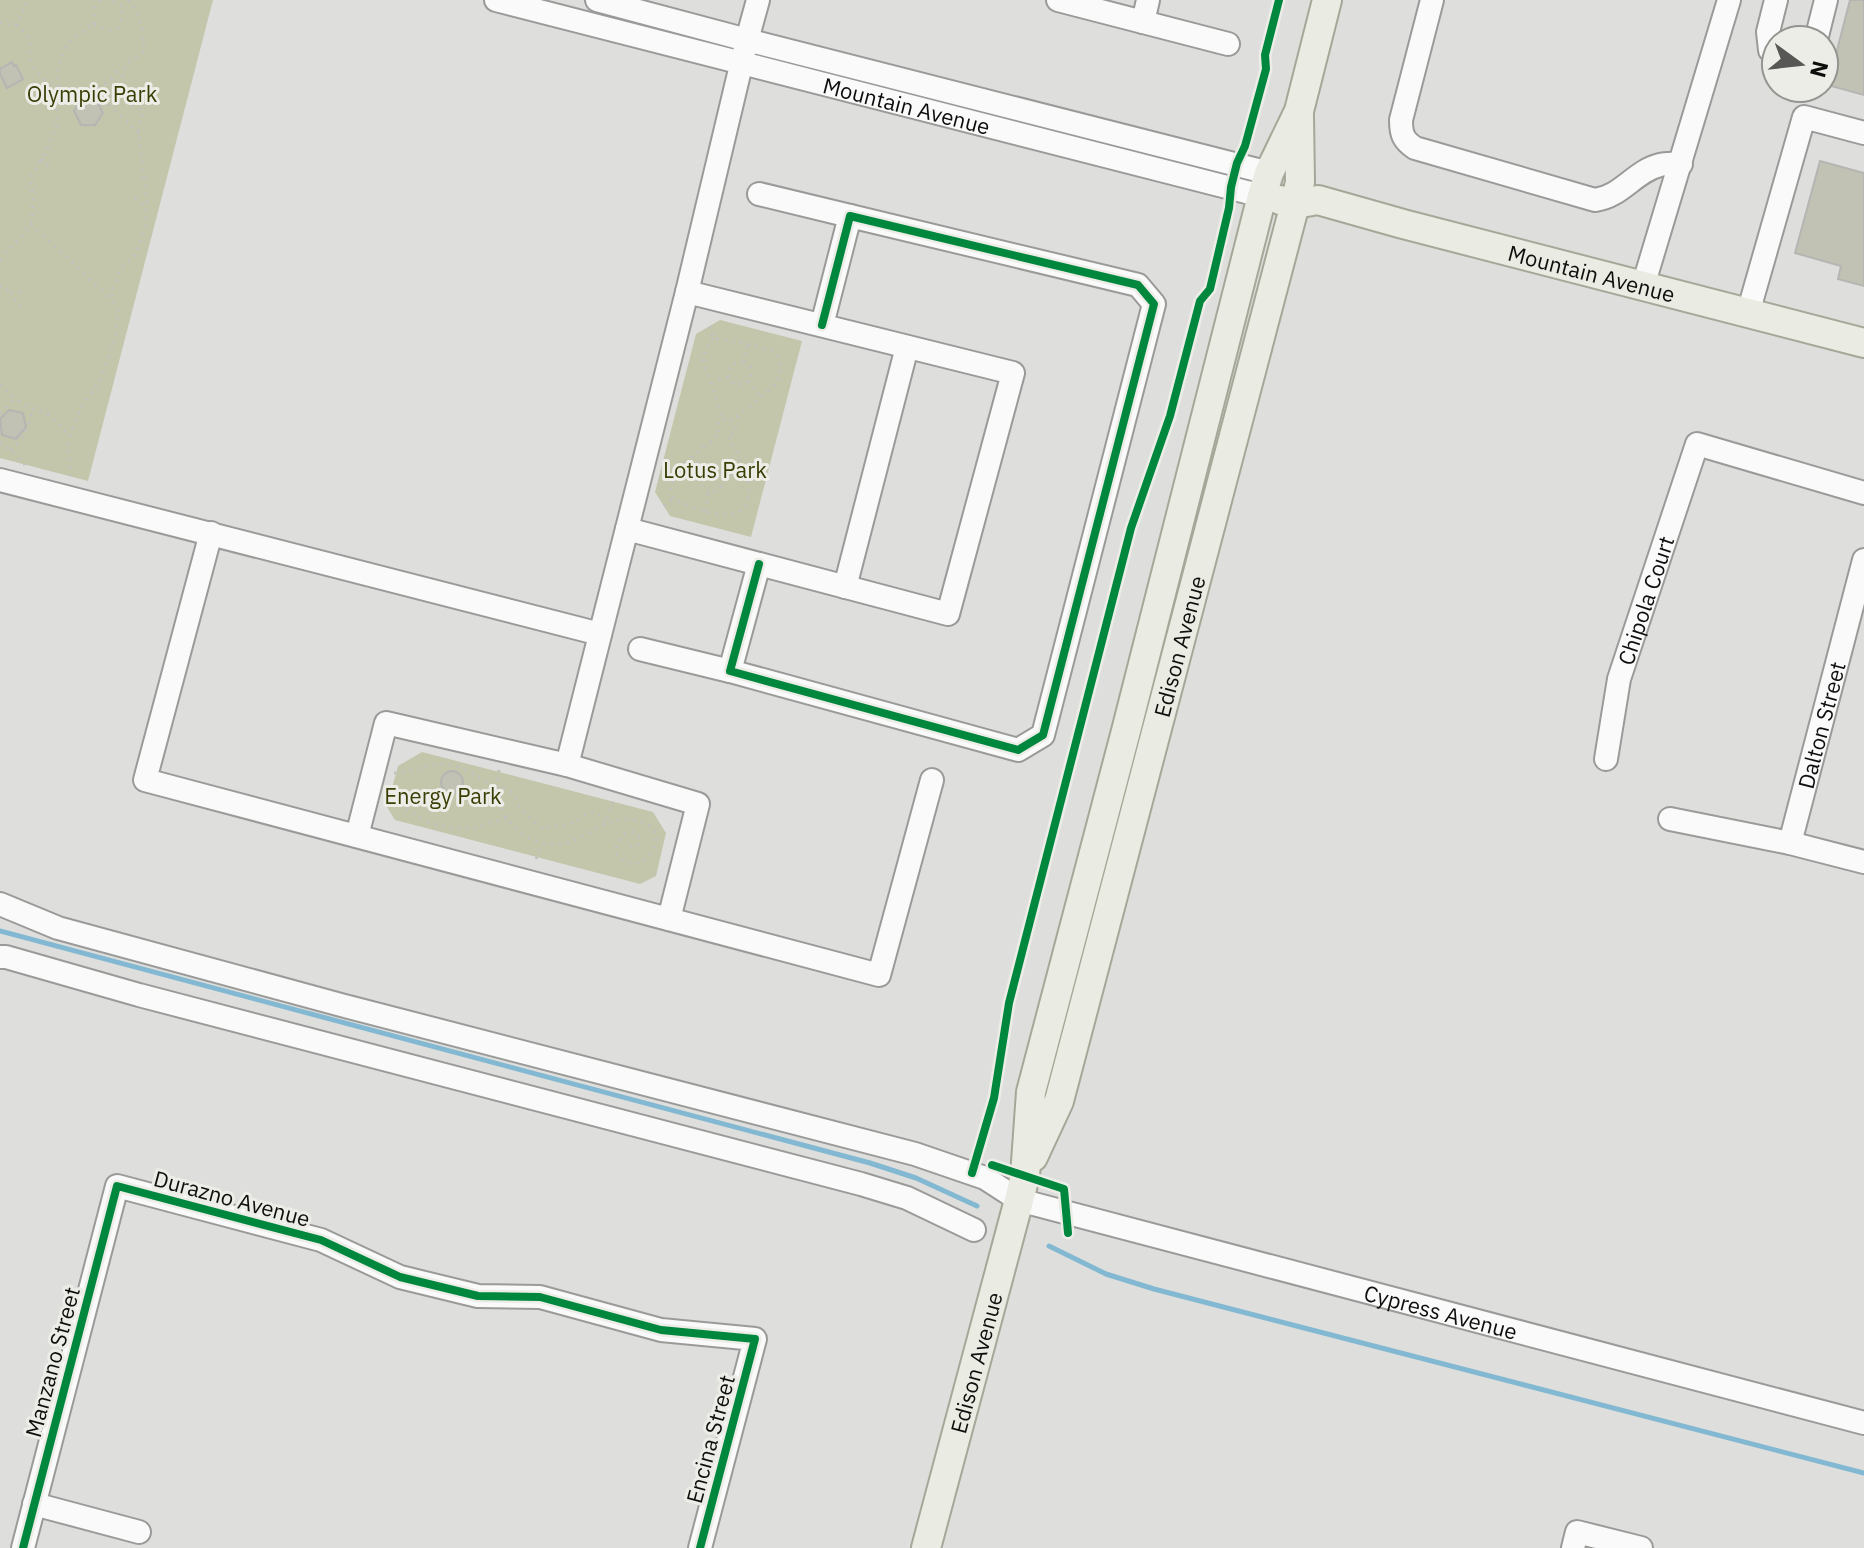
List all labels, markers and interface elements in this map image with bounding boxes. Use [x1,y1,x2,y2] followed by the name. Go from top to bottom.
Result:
[1760,24,1840,104] north arrow
[1804,58,1836,81] text: N
[820,70,993,140] street label: Mountain Avenue
[27,79,158,108] park label: Olympic Park
[1505,237,1678,308] street label: Mountain Avenue
[663,455,767,484] park label: Lotus Park
[1610,532,1680,668] street label: Chipola Court
[1146,572,1211,720] street label: Edison Avenue
[1790,658,1851,792] street label: Dalton Street
[384,781,502,810] park label: Energy Park
[151,1163,313,1233] street label: Durazno Avenue
[1361,1277,1521,1345] street label: Cypress Avenue
[18,1284,86,1440] street label: Manzano Street
[943,1289,1008,1436] street label: Edison Avenue
[679,1372,741,1506] street label: Encina Street

